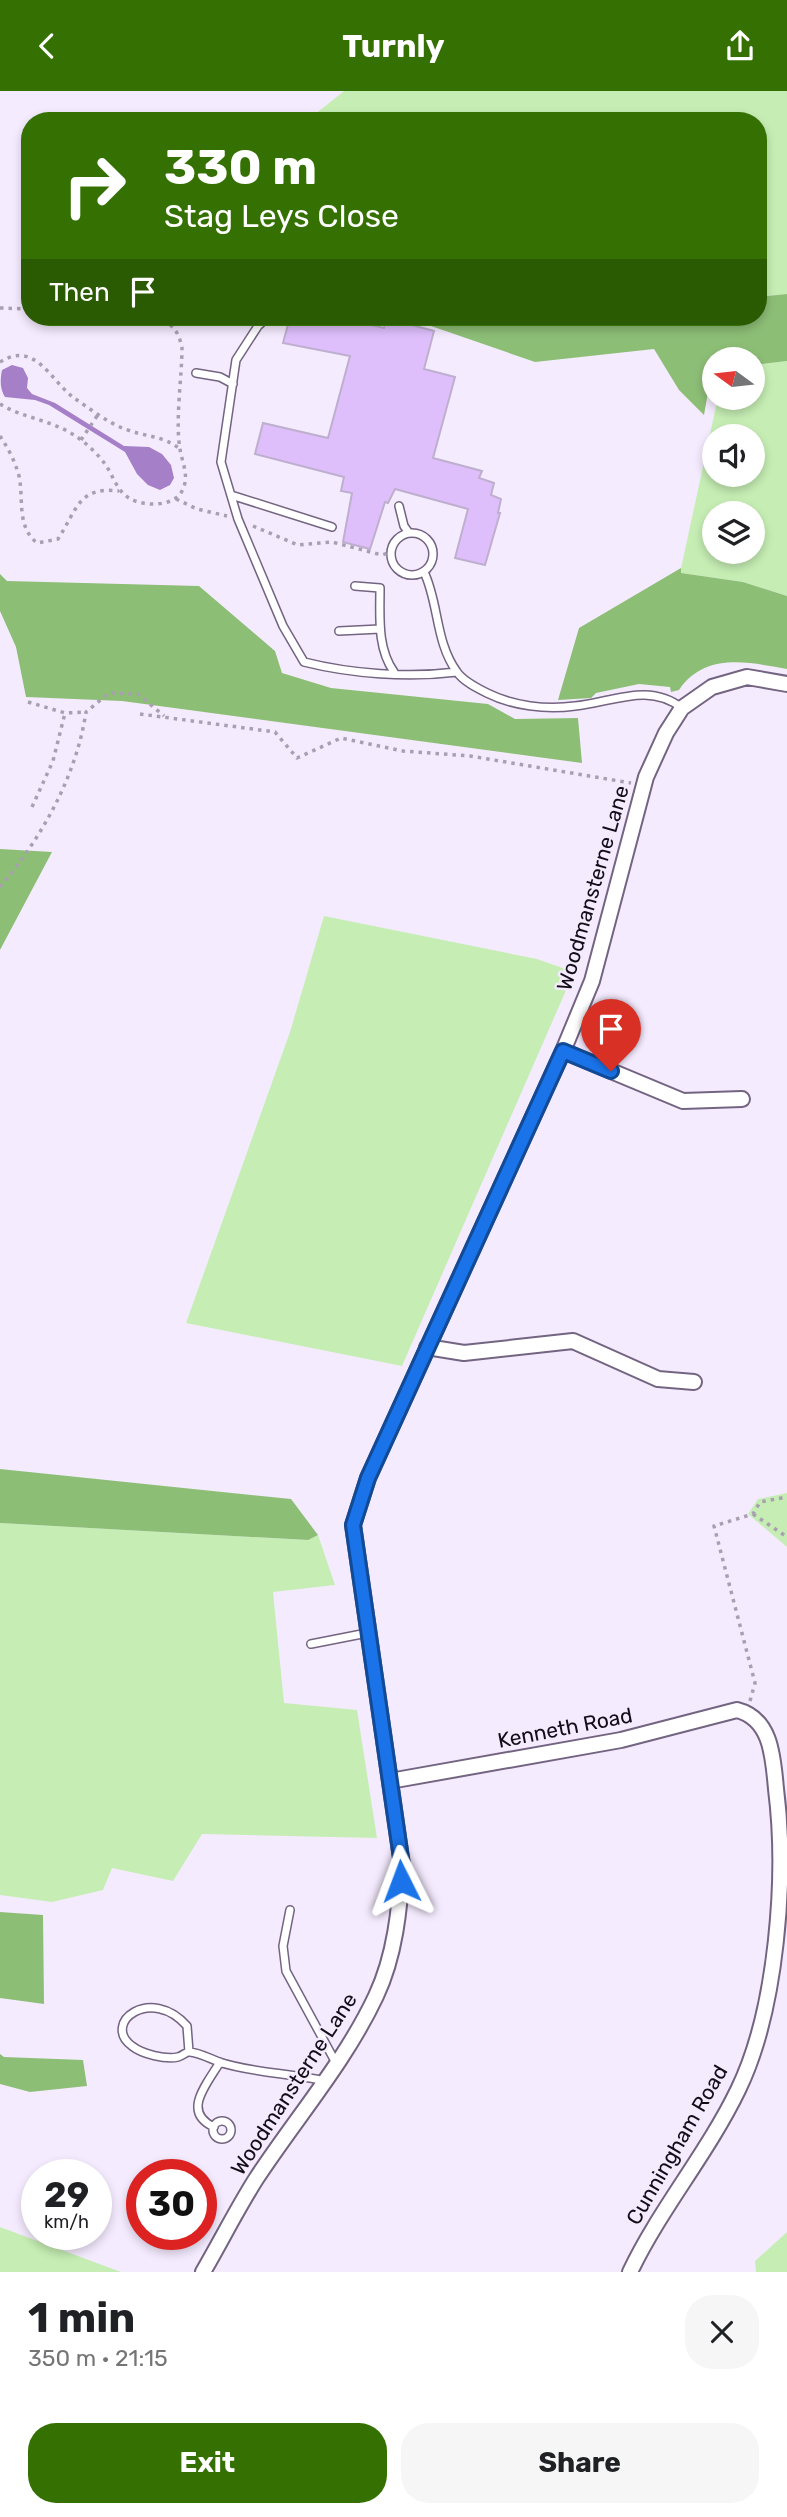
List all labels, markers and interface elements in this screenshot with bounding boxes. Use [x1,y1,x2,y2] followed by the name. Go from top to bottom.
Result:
[28,27,66,65] icon: back
[342,27,445,65] text: Turnly
[721,27,759,65] icon: share
[164,138,317,196] text: 330 m
[49,140,140,231] icon: right
[164,197,399,235] text: Stag Leys Close
[124,273,162,311] icon: arrive
[49,277,110,308] text: Then
[702,347,765,409] north arrow
[702,347,765,564] map controls
[702,424,765,487] button: sound
[702,501,765,564] button: layers
[551,782,634,993] street label: Woodmansterne Lane
[581,999,641,1071] pin
[592,1010,630,1048] icon: arrive
[495,1702,634,1753] street label: Kenneth Road
[364,1844,438,1918] position arrow
[225,1988,362,2180] street label: Woodmansterne Lane
[621,2060,732,2229] street label: Cunningham Road
[126,2159,217,2250] speed limit sign: 30
[44,2174,89,2216] text: 29
[44,2211,89,2233] text: km/h
[28,2293,135,2343] text: 1 min
[685,2295,759,2369] button: close
[28,2344,168,2372] text: 350 m · 21:15
[28,2423,387,2503] button: Exit
[401,2423,759,2503] button: Share

